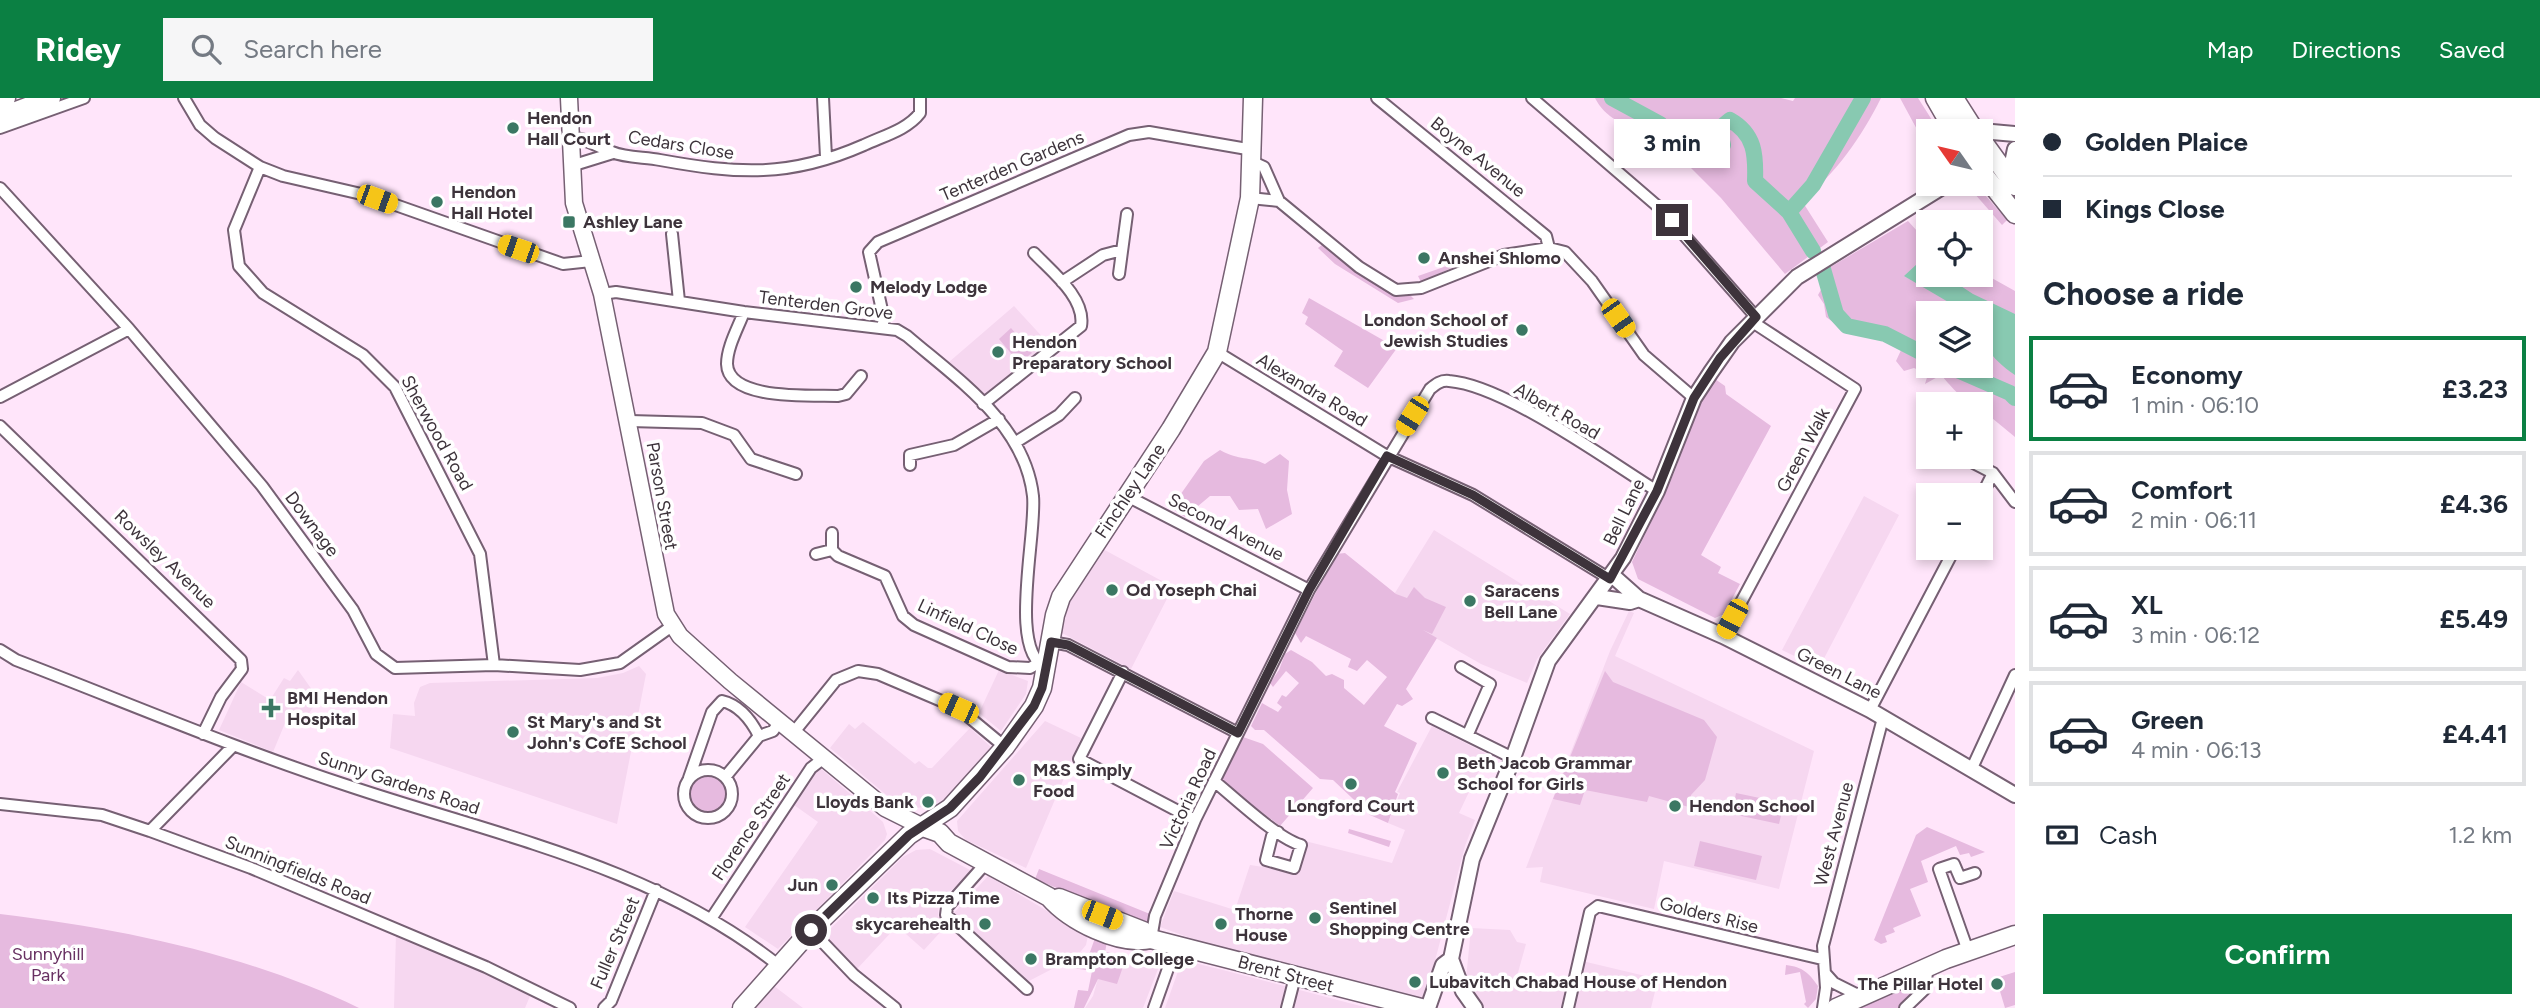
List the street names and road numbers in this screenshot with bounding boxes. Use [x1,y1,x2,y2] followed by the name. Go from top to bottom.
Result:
[1426,112,1530,202] street label: Boyne Avenue
[626,126,736,164] street label: Cedars Close
[937,126,1087,206] street label: Tenterden Gardens
[758,286,895,324] street label: Tenterden Grove
[1253,348,1371,432] street label: Alexandra Road
[396,372,478,494] street label: Sherwood Road
[1510,378,1604,444] street label: Albert Road
[1772,404,1835,496] street label: Green Walk
[1090,439,1170,543] street label: Finchley Lane
[642,440,682,552] street label: Parson Street
[1598,475,1650,549] street label: Bell Lane
[280,487,344,561] street label: Downage
[1164,488,1288,566] street label: Second Avenue
[110,505,220,613] street label: Rowsley Avenue
[914,594,1022,660] street label: Linfield Close
[1793,642,1885,704] street label: Green Lane
[1155,745,1221,853] street label: Victoria Road
[315,746,483,820] street label: Sunny Gardens Road
[707,769,795,885] street label: Florence Street
[1810,779,1859,888] street label: West Avenue
[222,831,374,909] street label: Sunningfields Road
[1657,892,1761,938] street label: Golders Rise
[586,893,644,993] street label: Fuller Street
[1236,951,1337,997] street label: Brent Street

